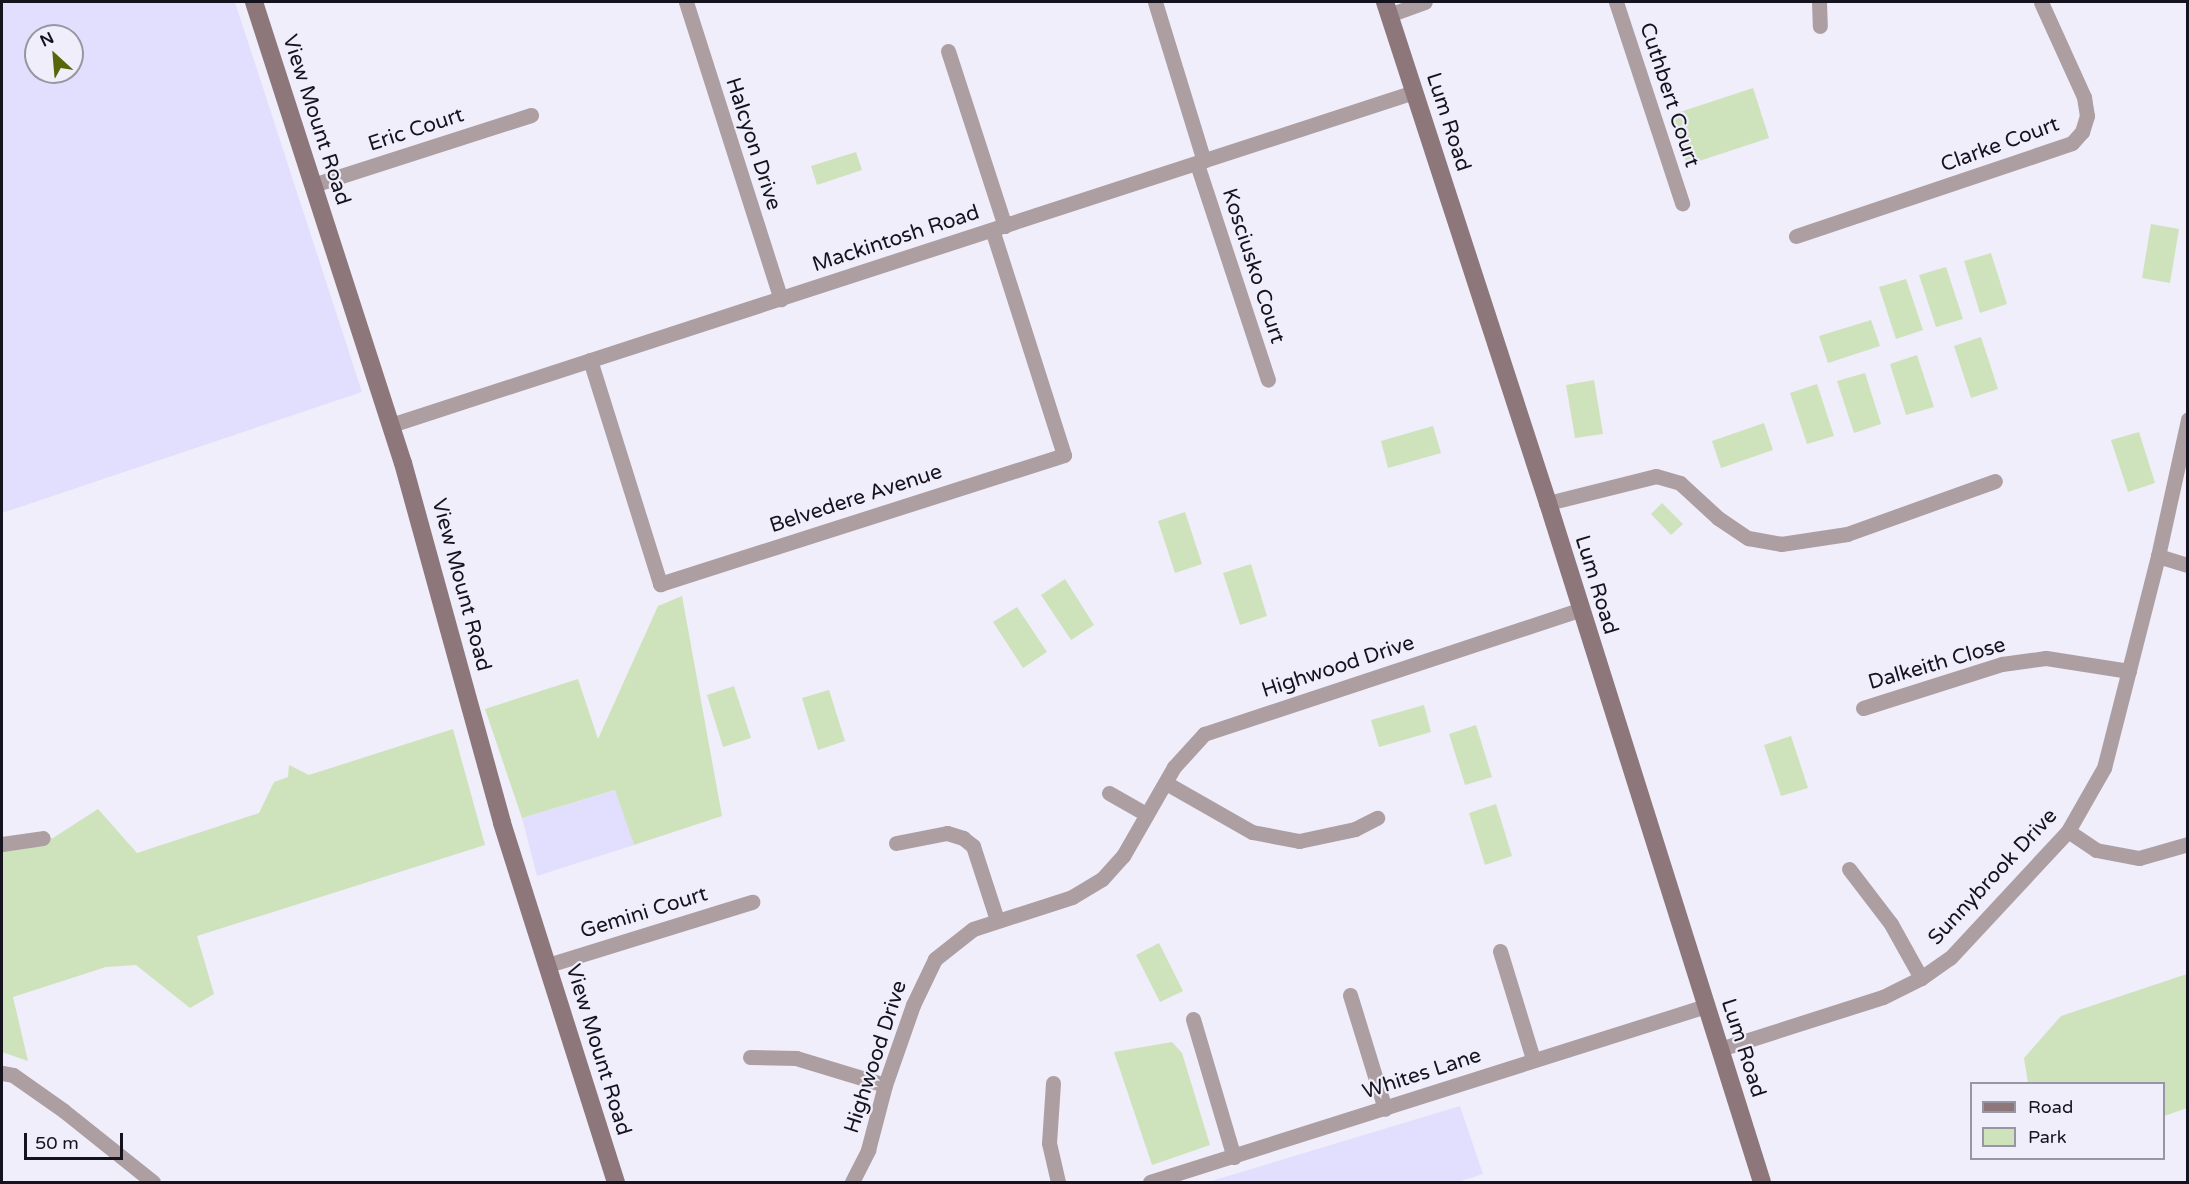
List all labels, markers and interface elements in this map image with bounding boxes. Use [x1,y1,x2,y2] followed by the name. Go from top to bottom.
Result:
[1634,20,1704,170] street label: Cuthbert Court
[24,24,84,84] north arrow
[37,28,57,51] text: N
[277,32,355,208] street label: View Mount Road
[1420,69,1476,175] street label: Lum Road
[720,75,786,213] street label: Halcyon Drive
[365,103,467,157] street label: Eric Court
[1937,112,2063,178] street label: Clarke Court
[1216,185,1290,347] street label: Kosciusko Court
[809,200,983,278] street label: Mackintosh Road
[767,459,945,539] street label: Belvedere Avenue
[426,496,496,674] street label: View Mount Road
[1569,532,1623,638] street label: Lum Road
[1258,630,1418,704] street label: Highwood Drive
[1865,632,2009,696] street label: Dalkeith Close
[1923,804,2063,950] street label: Sunnybrook Drive
[577,882,711,944] street label: Gemini Court
[560,961,636,1139] street label: View Mount Road
[839,977,913,1137] street label: Highwood Drive
[1715,995,1771,1101] street label: Lum Road
[1360,1043,1484,1105] street label: Whites Lane
[1970,1082,2165,1160] legend
[2028,1096,2073,1118] text: Road
[27,1121,126,1159] scale bar
[2028,1126,2066,1148] text: Park
[35,1132,79,1154] text: 50 m

